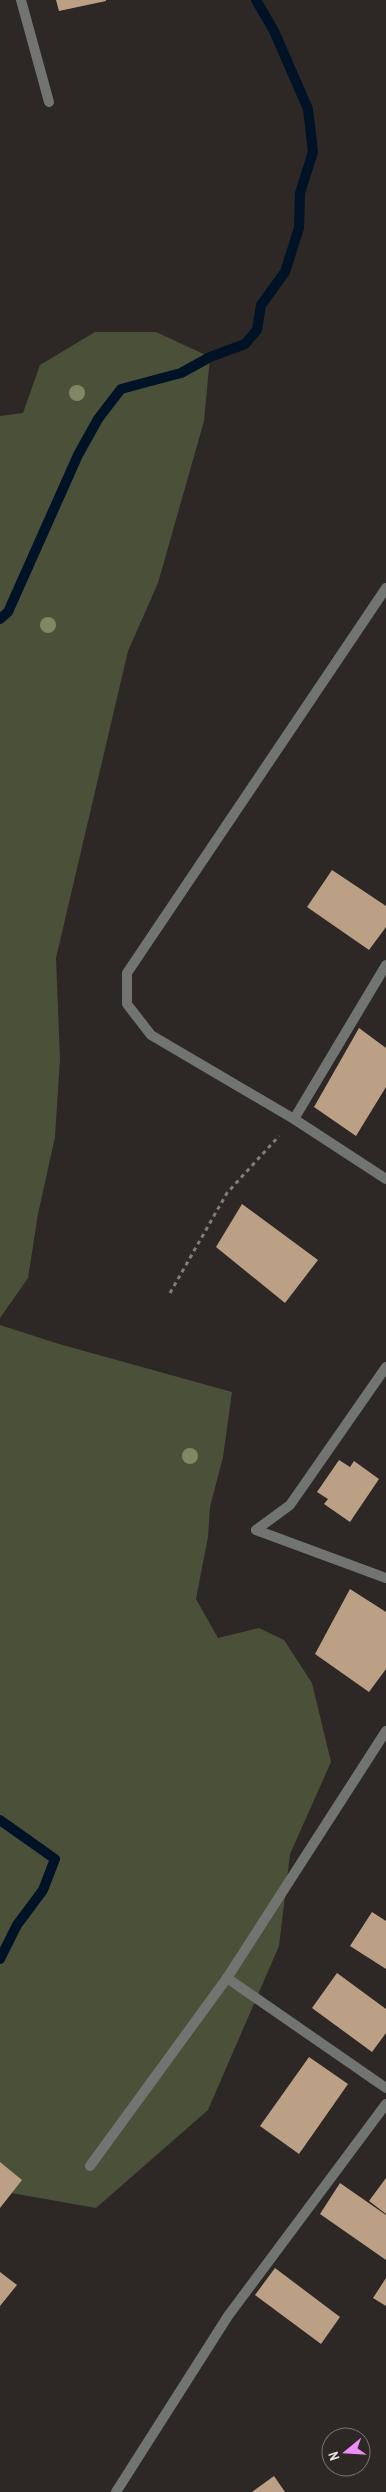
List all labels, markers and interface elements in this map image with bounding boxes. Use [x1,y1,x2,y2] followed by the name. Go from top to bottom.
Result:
[321,2427,371,2477] north arrow
[324,2449,343,2463] text: N

